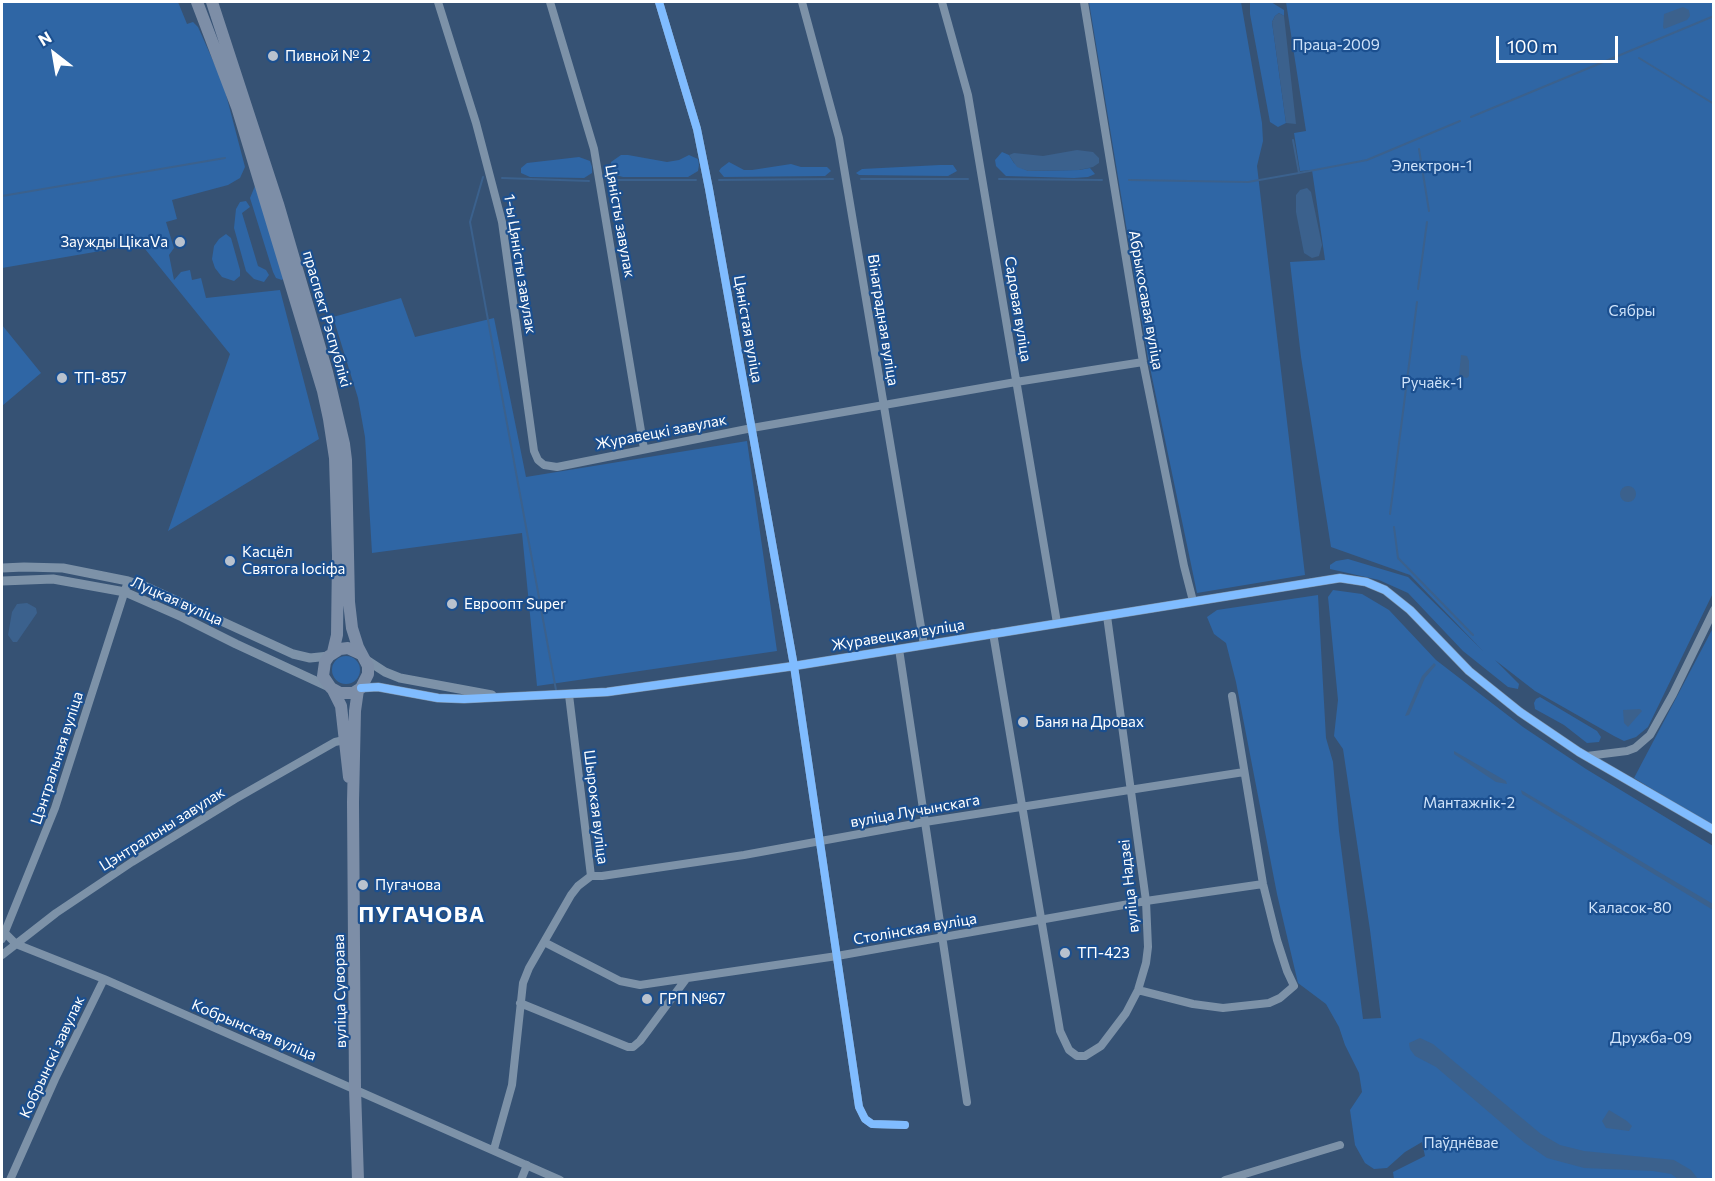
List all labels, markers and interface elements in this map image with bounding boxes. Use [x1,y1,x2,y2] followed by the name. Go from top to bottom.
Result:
[24,24,84,84] north arrow
[1499,24,1620,62] scale bar
[34,27,55,49] text: N
[1507,35,1557,57] text: 100 m
[1292,36,1380,54] park label: Праца-2009
[285,47,371,65] place label: Пивной № 2
[266,49,280,63] marker: Пивной № 2
[1392,157,1472,175] park label: Электрон-1
[601,163,639,279] street label: Цяністы завулак
[500,193,540,335] street label: 1-ы Цяністы завулак
[1125,229,1167,371] street label: Абрыкосавая вуліца
[60,233,168,251] place label: Заужды ЦікаVа
[173,235,187,249] marker: Заужды ЦікаVа
[299,249,355,389] street label: праспект Рэспублікі
[864,253,902,387] street label: Вінаградная вуліца
[1001,255,1035,363] street label: Садовая вуліца
[730,274,766,384] street label: Цяністая вуліца
[1609,302,1655,320] park label: Сябры
[74,369,127,387] place label: ТП-857
[55,371,69,385] marker: ТП-857
[1401,374,1463,392] park label: Ручаёк-1
[594,410,728,454] street label: Журавецкі завулак
[242,543,345,578] place label: Касцёл Святога Іосіфа
[223,554,237,568] marker: Касцёл Святога Іосіфа
[128,573,226,629] street label: Луцкая вуліца
[464,595,566,613] place label: Евроопт Super
[445,597,459,611] marker: Евроопт Super
[830,616,966,654] street label: Журавецкая вуліца
[27,689,87,827] street label: Цэнтральная вуліца
[1035,713,1144,731] place label: Баня на Дровах
[1016,715,1030,729] marker: Баня на Дровах
[580,749,612,865] street label: Шырокая вуліца
[96,783,228,875] street label: Цэнтральны завулак
[849,791,981,831] street label: вуліца Лучынскага
[1423,794,1515,812] park label: Мантажнік-2
[1115,838,1143,934] street label: вуліца Надзеі
[375,876,441,894] place label: Пугачова
[356,878,370,892] marker: Пугачова
[1588,899,1672,917] park label: Каласок-80
[358,902,486,928] district label: ПУГАЧОВА
[852,909,978,949] street label: Столінская вуліца
[330,934,350,1048] street label: вуліца Суворава
[1077,944,1130,962] place label: ТП-423
[1058,946,1072,960] marker: ТП-423
[659,990,726,1008] place label: ГРП №67
[640,992,654,1006] marker: ГРП №67
[16,993,88,1121] street label: Кобрынскі завулак
[189,996,319,1064] street label: Кобрынская вуліца
[1610,1029,1692,1047] park label: Дружба-09
[1424,1134,1498,1152] park label: Паўднёвае

